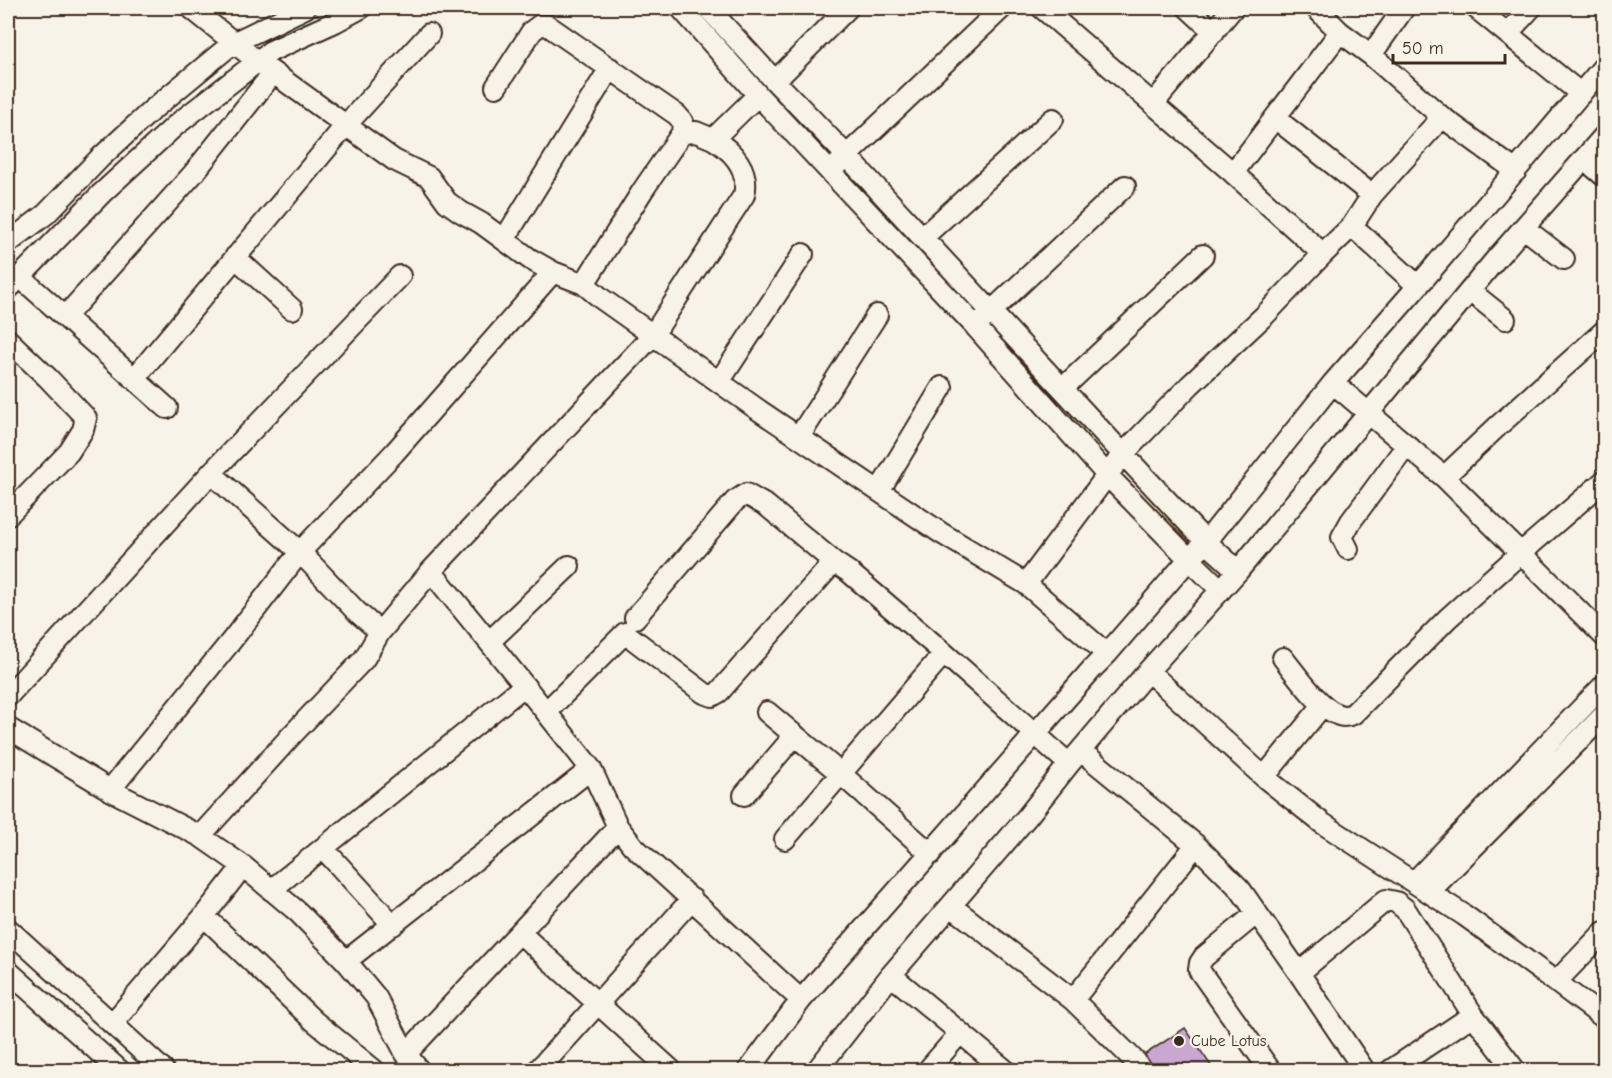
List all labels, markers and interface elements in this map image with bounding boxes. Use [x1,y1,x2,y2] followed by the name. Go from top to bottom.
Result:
[1393,27,1506,65] scale bar
[1402,38,1444,59] text: 50 m
[1191,1032,1267,1050] place label: Cube Lotus
[1172,1034,1186,1048] marker: Cube Lotus

